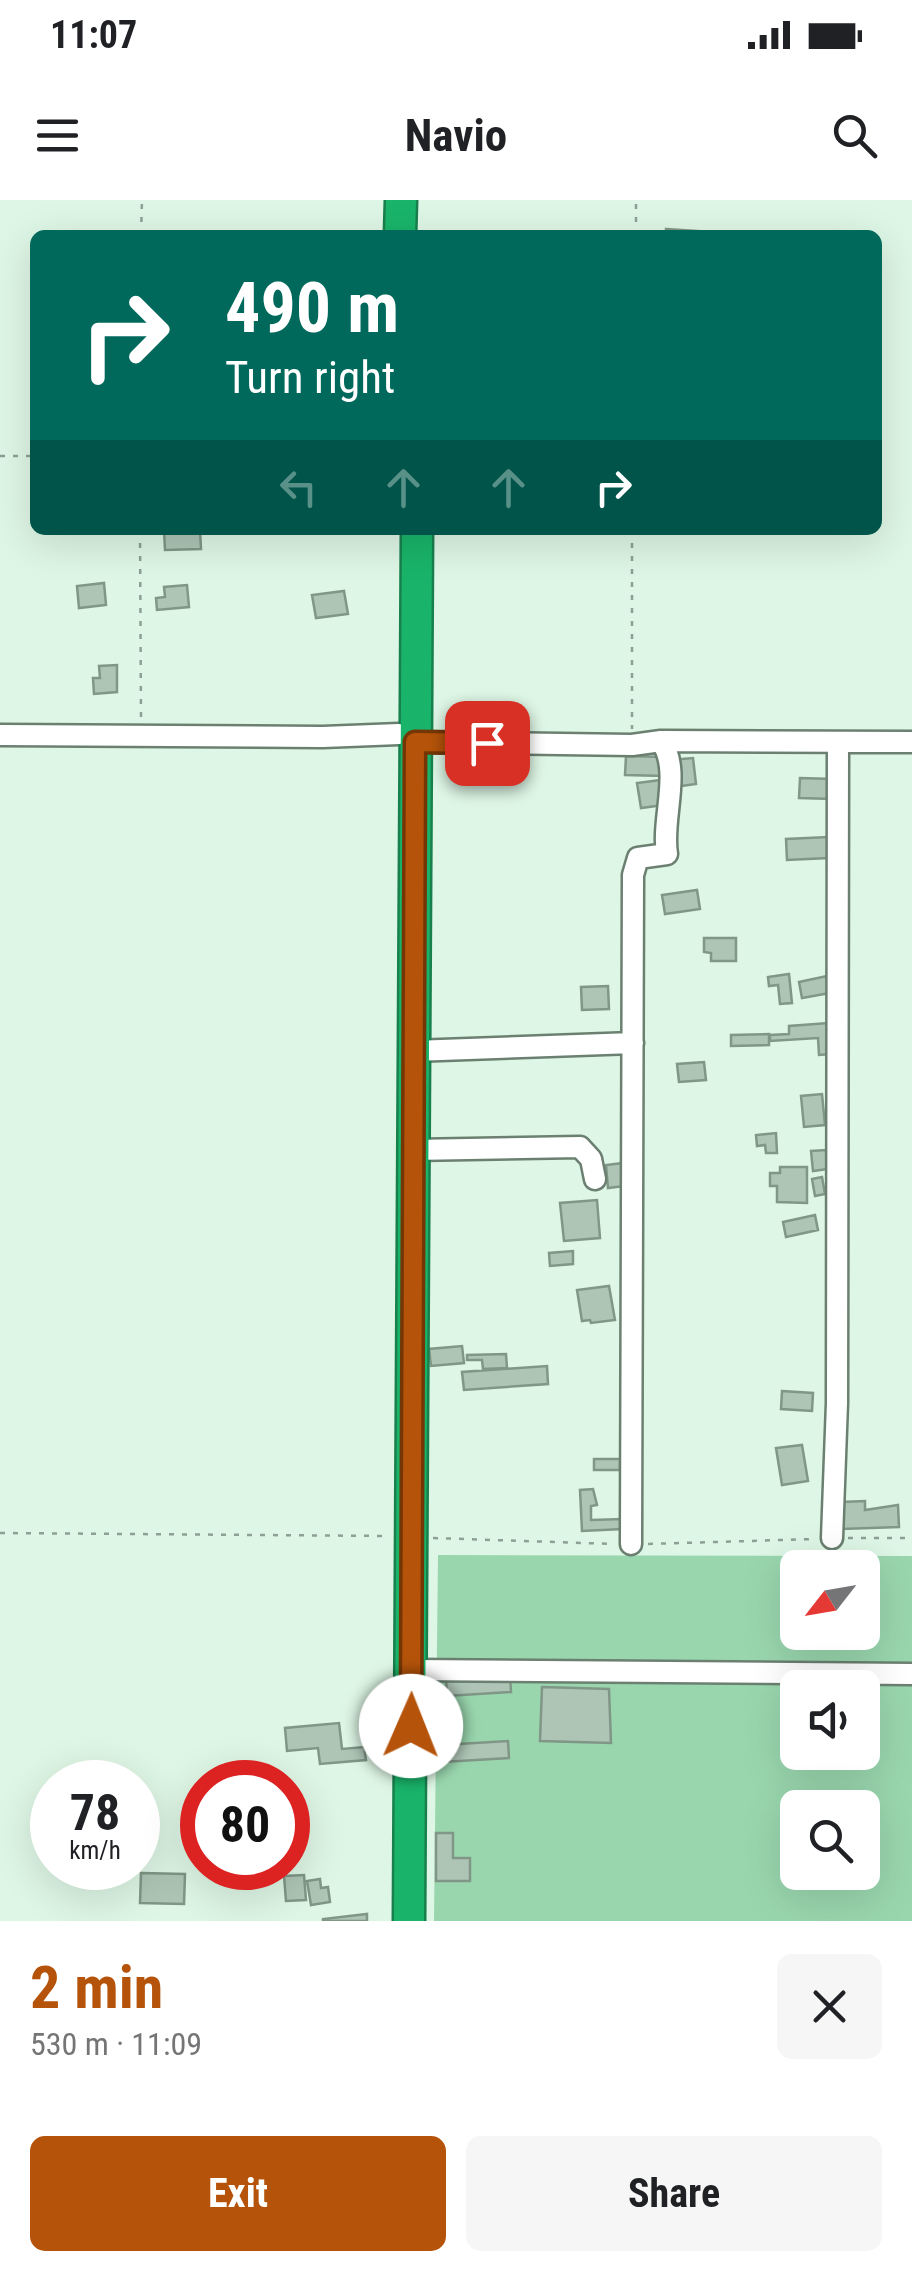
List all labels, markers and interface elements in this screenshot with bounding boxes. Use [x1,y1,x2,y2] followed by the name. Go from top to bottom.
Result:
[50,13,137,57] text: 11:07
[30,108,85,163] icon: menu
[827,108,882,163] icon: search
[405,109,507,162] text: Navio
[225,267,399,349] text: 490 m
[60,270,190,400] icon: right
[225,351,395,404] text: Turn right
[271,460,326,515] icon: left
[376,460,431,515] icon: ahead
[481,460,536,515] icon: ahead
[586,460,641,515] icon: right
[445,701,530,786] pin
[460,716,515,771] icon: arrive
[780,1550,880,1650] north arrow
[780,1550,880,1890] map controls
[780,1670,880,1770] button: sound
[359,1674,463,1778] position arrow
[180,1760,310,1890] speed limit sign: 80
[70,1784,120,1842] text: 78
[780,1790,880,1890] button: search
[69,1836,121,1865] text: km/h
[30,1952,163,2023] text: 2 min
[777,1954,882,2059] button: close
[30,2025,202,2063] text: 530 m · 11:09
[30,2136,446,2251] button: Exit
[466,2136,882,2251] button: Share

